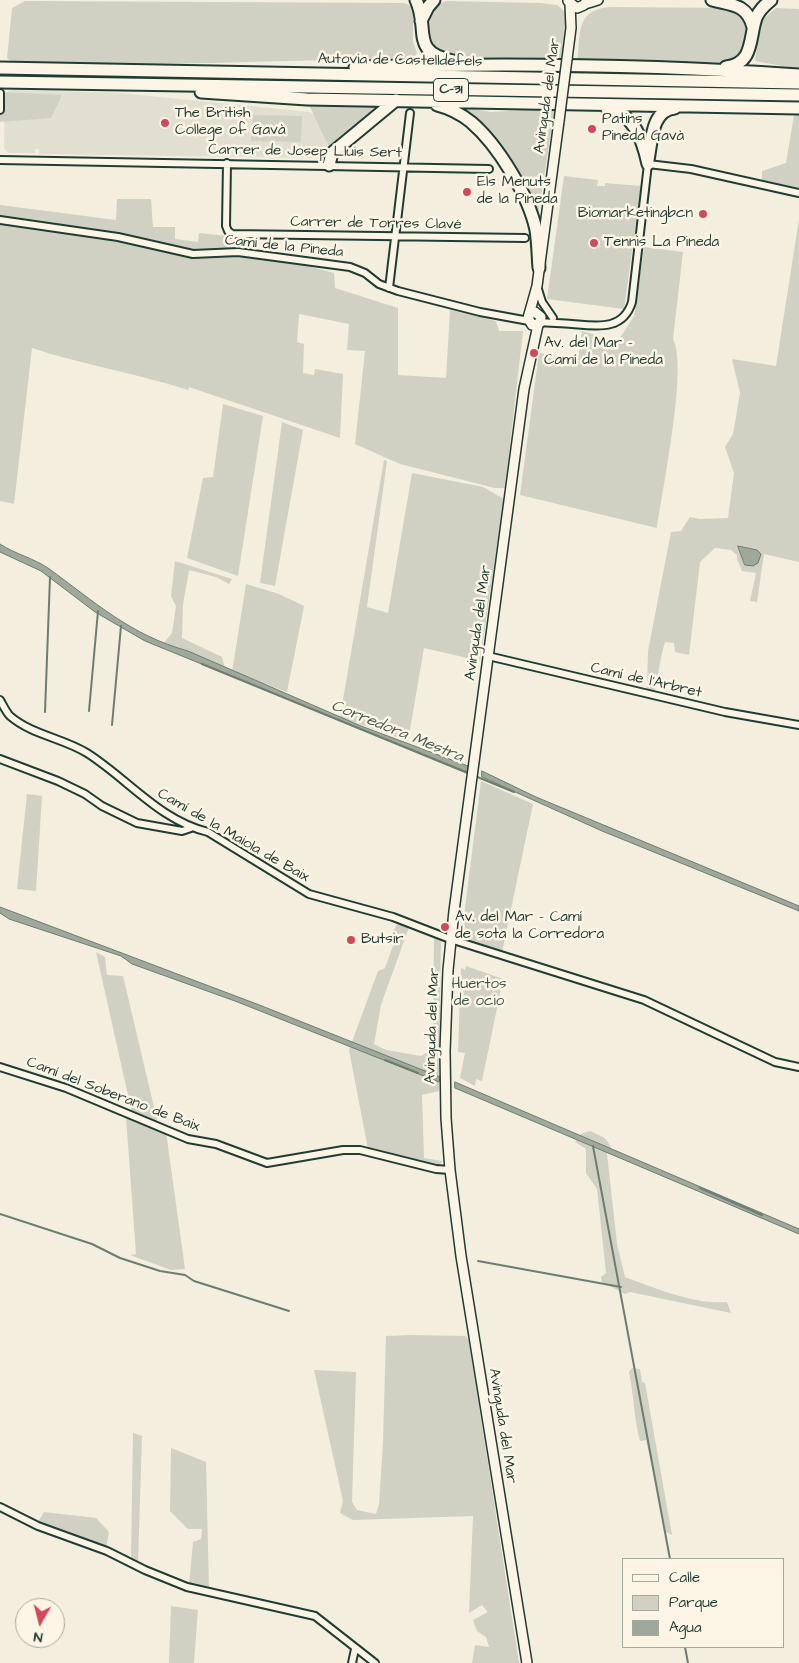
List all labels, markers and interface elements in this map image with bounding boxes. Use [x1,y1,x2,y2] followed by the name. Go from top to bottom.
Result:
[531,37,565,155] street label: Avinguda del Mar
[318,51,482,71] street label: Autovia de Castelldefels
[434,78,468,102] road number: C-31
[175,105,286,140] place label: The British College of Gavà
[602,111,684,146] place label: Patins Pineda Gavà
[159,117,171,129] marker: The British College of Gavà
[586,123,598,135] marker: Patins Pineda Gavà
[208,141,402,163] street label: Carrer de Josep Lluis Sert
[477,174,558,209] place label: Els Menuts de la Pineda
[461,186,473,198] marker: Els Menuts de la Pineda
[578,205,693,223] place label: Biomarketingbcn
[697,208,709,220] marker: Biomarketingbcn
[290,214,462,234] street label: Carrer de Torres Clavé
[224,232,344,262] street label: Camí de la Pineda
[604,234,719,252] place label: Tennis La Pineda
[588,237,600,249] marker: Tennis La Pineda
[544,335,663,370] place label: Av. del Mar - Camí de la Pineda
[528,347,540,359] marker: Av. del Mar - Camí de la Pineda
[462,564,496,682] street label: Avinguda del Mar
[589,659,703,703] street label: Camí de l'Arbret
[328,697,466,767] water label: Corredora Mestra
[154,785,312,887] street label: Camí de la Maiola de Baix
[455,909,604,944] place label: Av. del Mar - Camí de sota la Corredora
[439,921,451,933] marker: Av. del Mar - Camí de sota la Corredora
[361,931,403,949] place label: Butsir
[345,934,357,946] marker: Butsir
[422,968,444,1084] street label: Avinguda del Mar
[451,976,507,1011] park label: Huertos de ocio
[24,1054,202,1136] street label: Camí del Soberano de Baix
[484,1367,520,1485] street label: Avinguda del Mar
[622,1558,784,1648] legend
[669,1567,700,1588] text: Calle
[669,1592,718,1613] text: Parque
[15,1598,65,1648] north arrow
[669,1617,702,1638] text: Agua
[32,1626,44,1647] text: N

